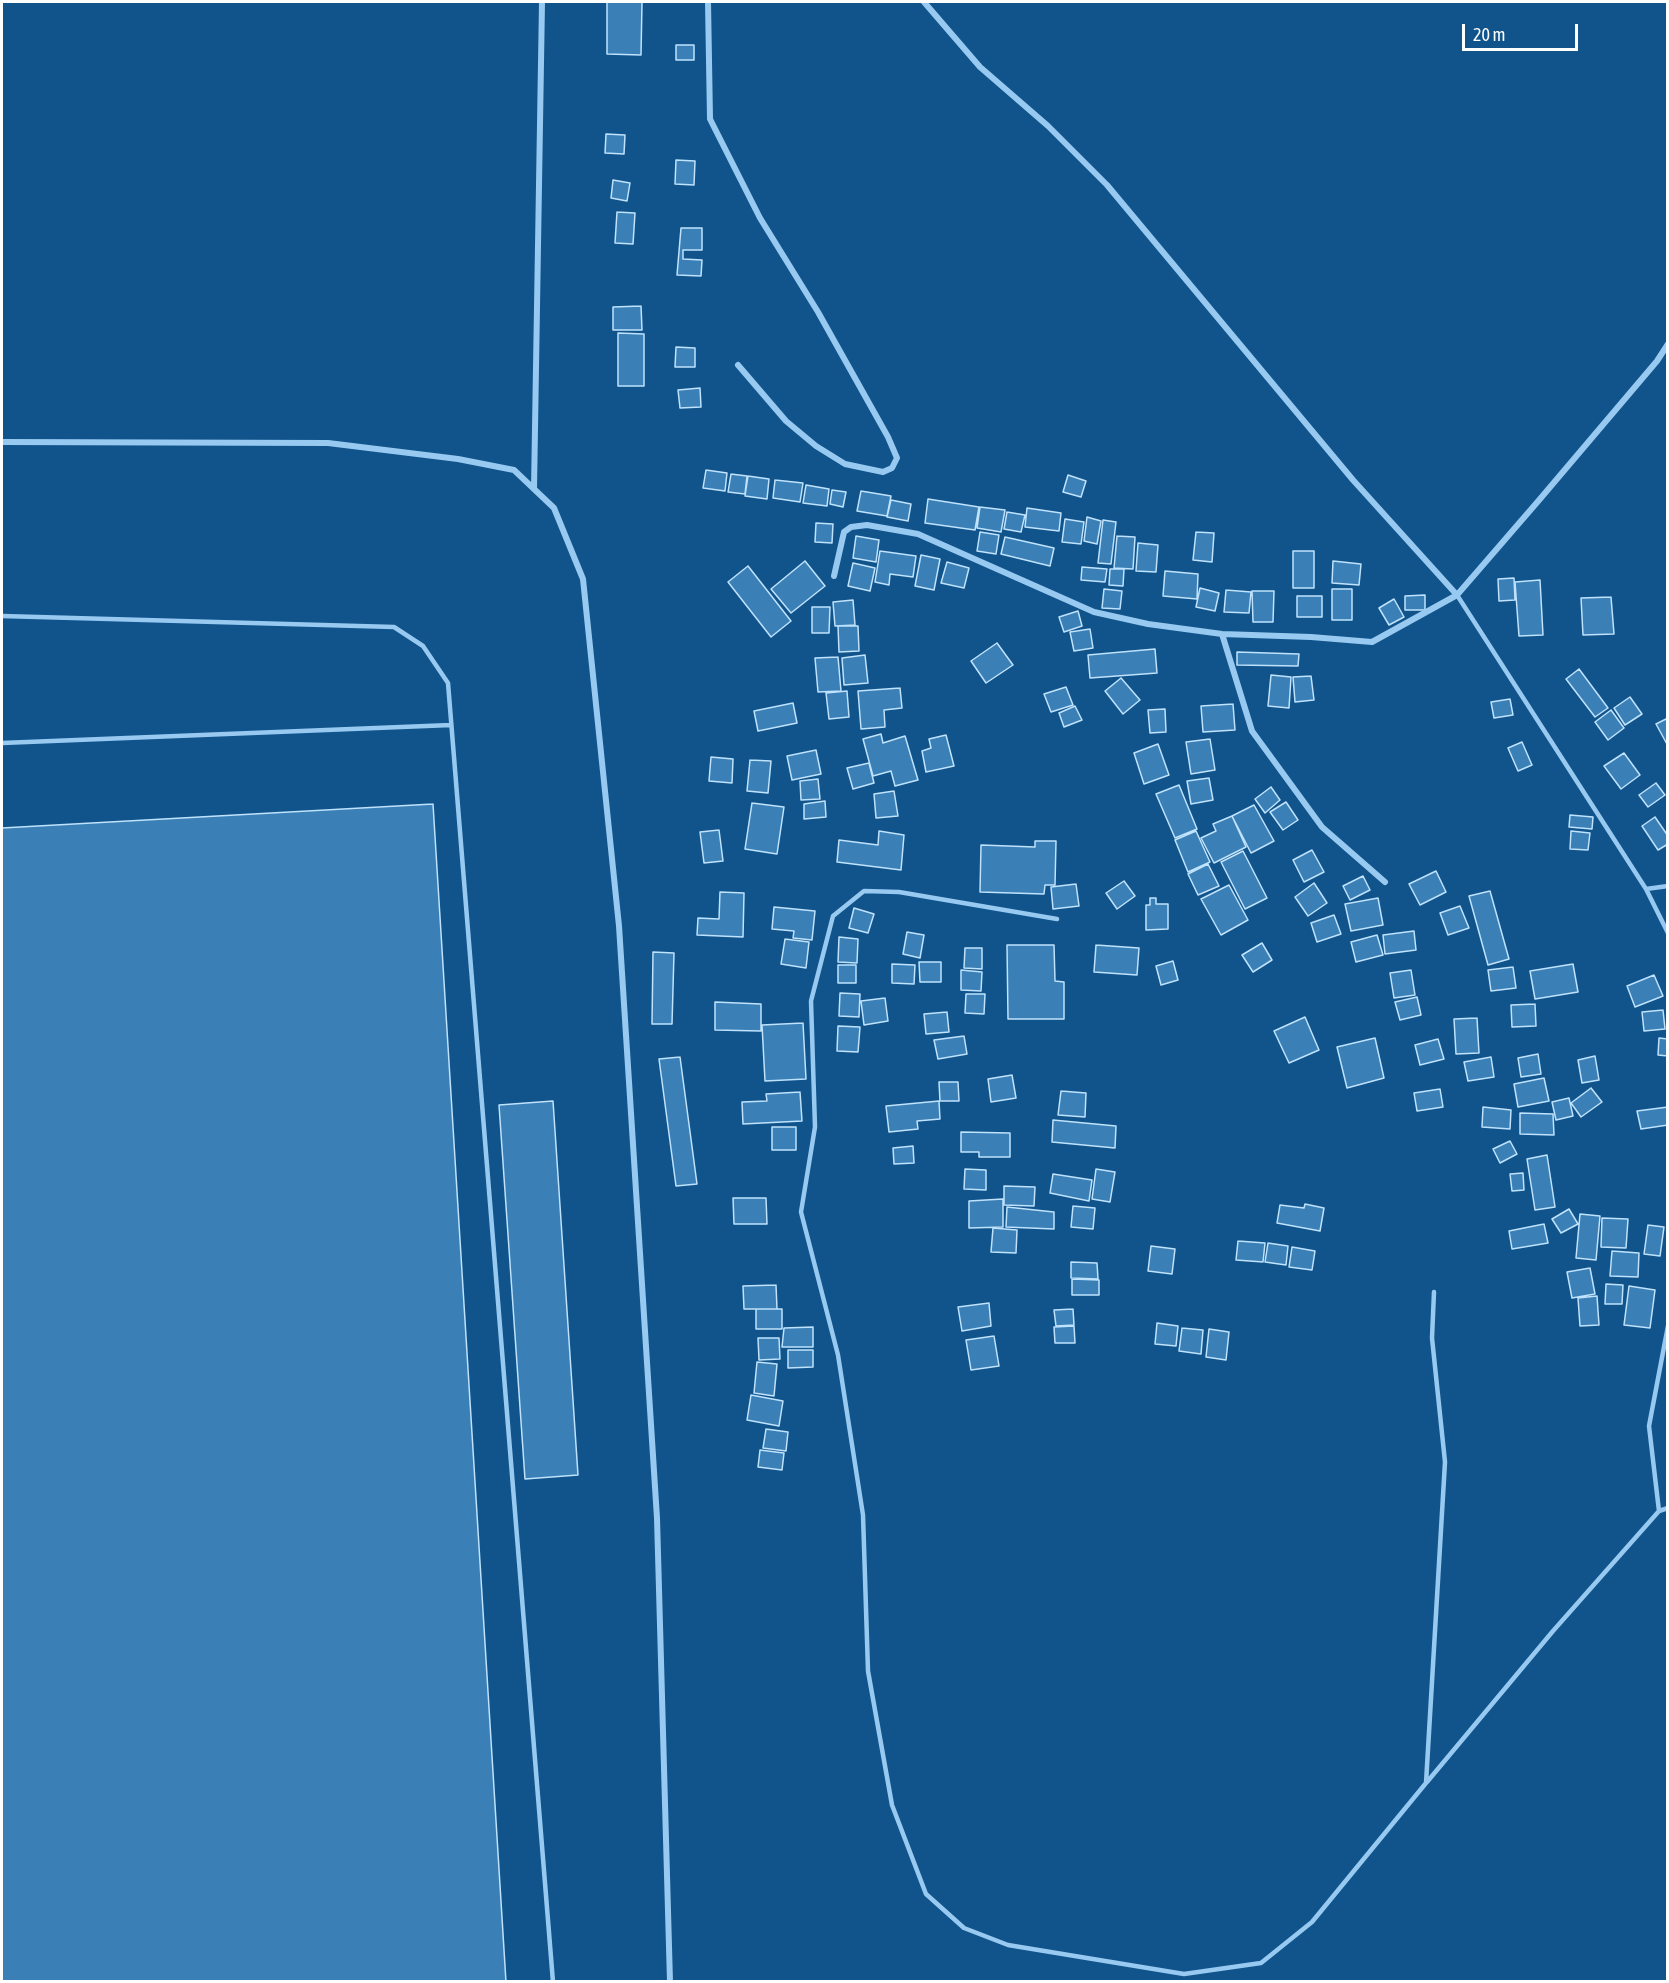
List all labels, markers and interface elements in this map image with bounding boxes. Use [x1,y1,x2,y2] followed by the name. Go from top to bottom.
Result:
[1465,12,1580,50] scale bar
[1473,24,1505,45] text: 20 m

